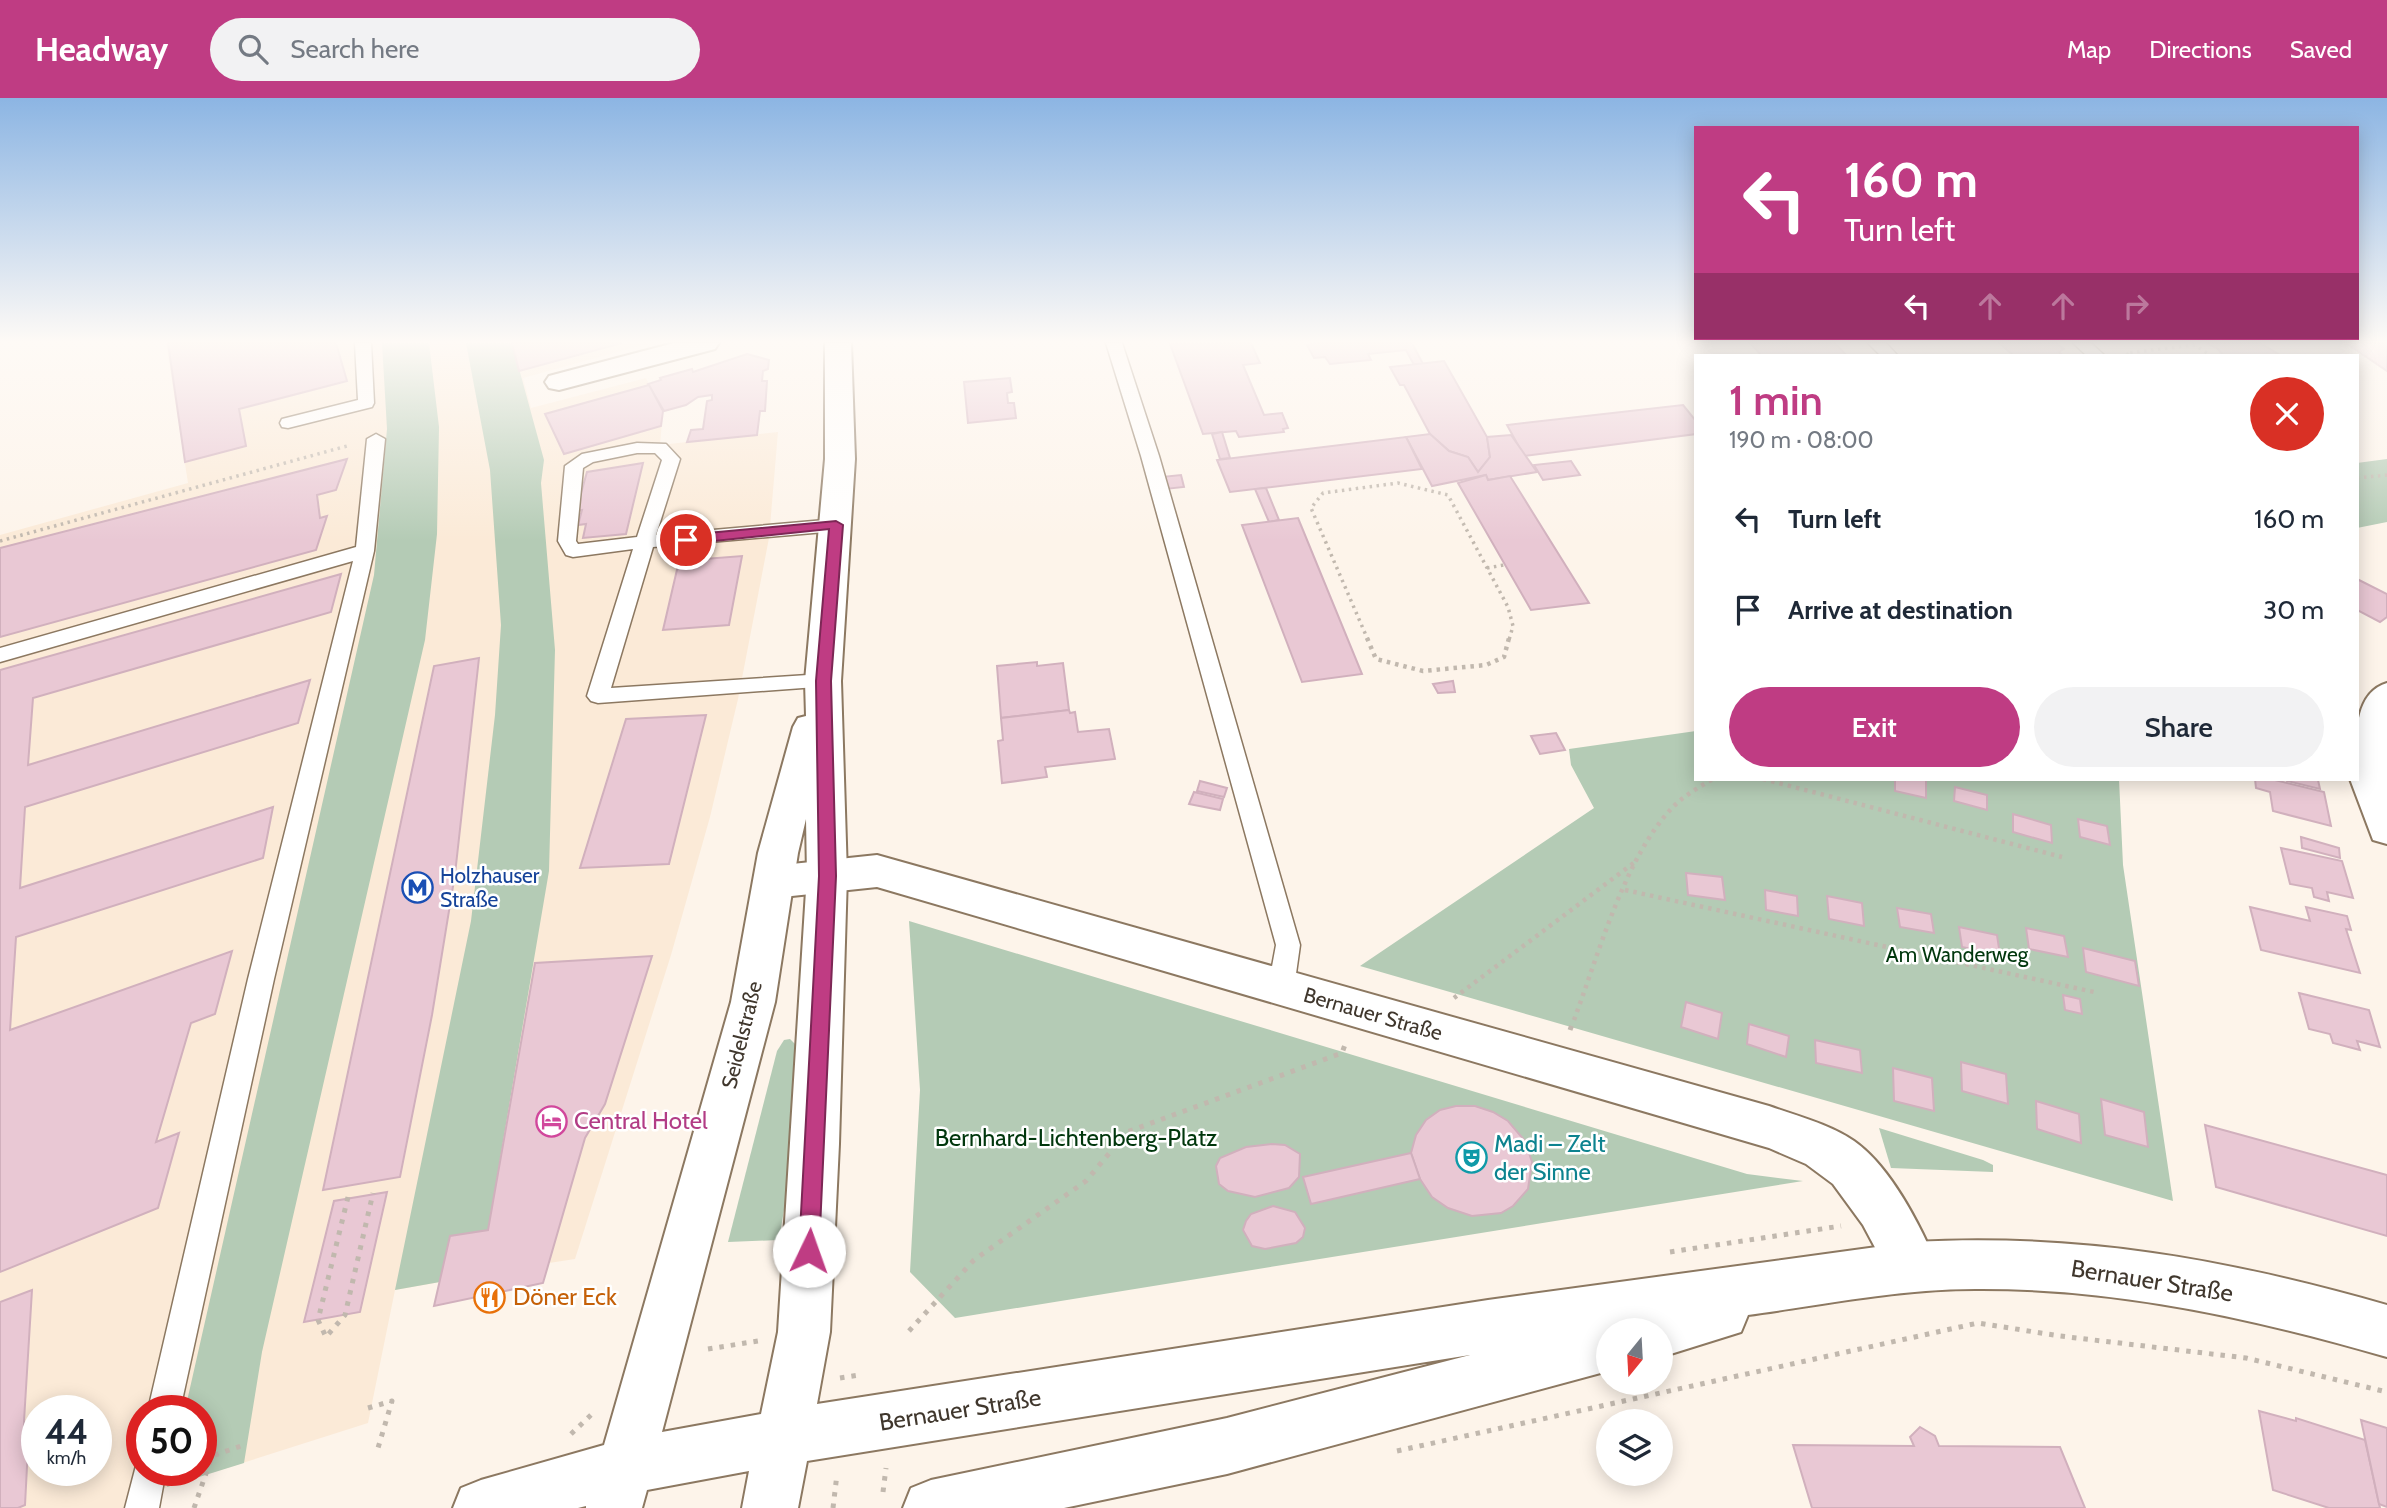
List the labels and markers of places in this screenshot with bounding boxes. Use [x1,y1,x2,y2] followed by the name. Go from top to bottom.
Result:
[656,510,716,570] pin
[440,863,540,912] place label: Holzhauser Straße
[400,871,434,905] metro station icon: Holzhauser Straße
[534,1104,568,1138] hotel icon: Central Hotel
[574,1106,708,1135] place label: Central Hotel
[1494,1129,1606,1186] place label: Madi – Zelt der Sinne
[1454,1141,1488,1175] theatre icon: Madi – Zelt der Sinne
[473,1280,507,1314] restaurant icon: Döner Eck
[513,1282,617,1311] place label: Döner Eck

